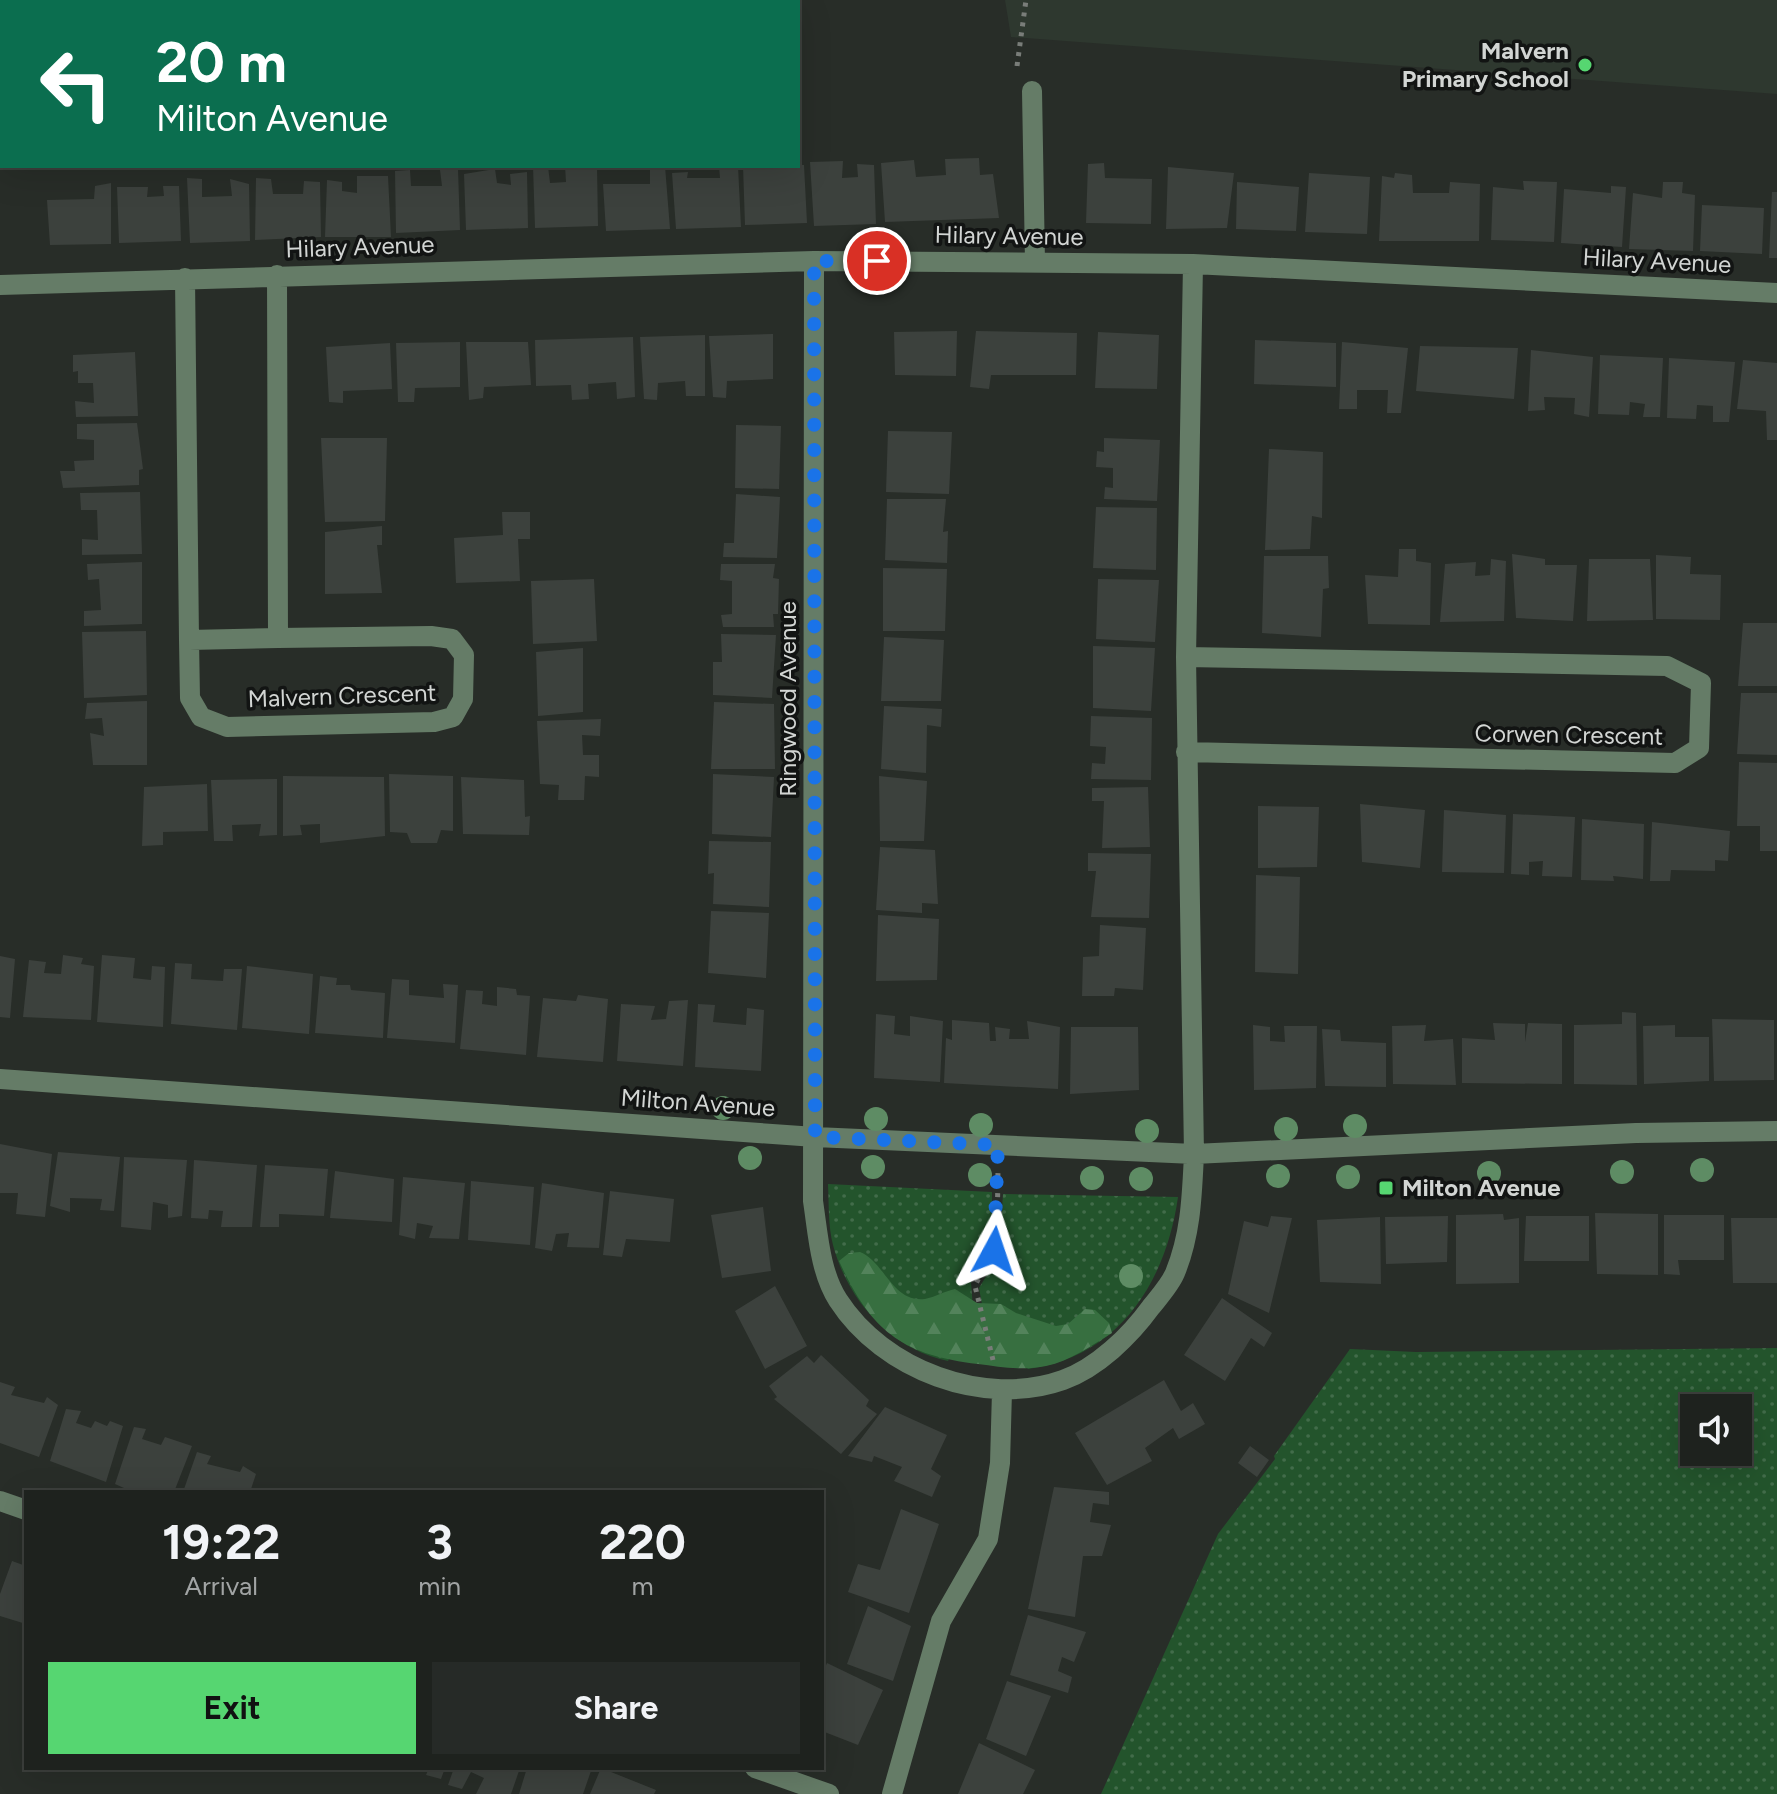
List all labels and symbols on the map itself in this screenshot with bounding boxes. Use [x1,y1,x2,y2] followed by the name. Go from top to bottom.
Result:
[1402,36,1569,93] place label: Malvern Primary School
[1576,56,1594,74] marker: Malvern Primary School
[934,220,1084,251] street label: Hilary Avenue
[843,227,911,295] pin
[285,229,435,264] street label: Hilary Avenue
[1582,242,1732,279] street label: Hilary Avenue
[773,601,802,797] street label: Ringwood Avenue
[247,678,437,713] street label: Malvern Crescent
[1474,718,1664,751] street label: Corwen Crescent
[620,1083,776,1122] street label: Milton Avenue
[1402,1173,1560,1202] place label: Milton Avenue
[1377,1179,1395,1197] marker: Milton Avenue
[952,1209,1036,1293] position arrow

